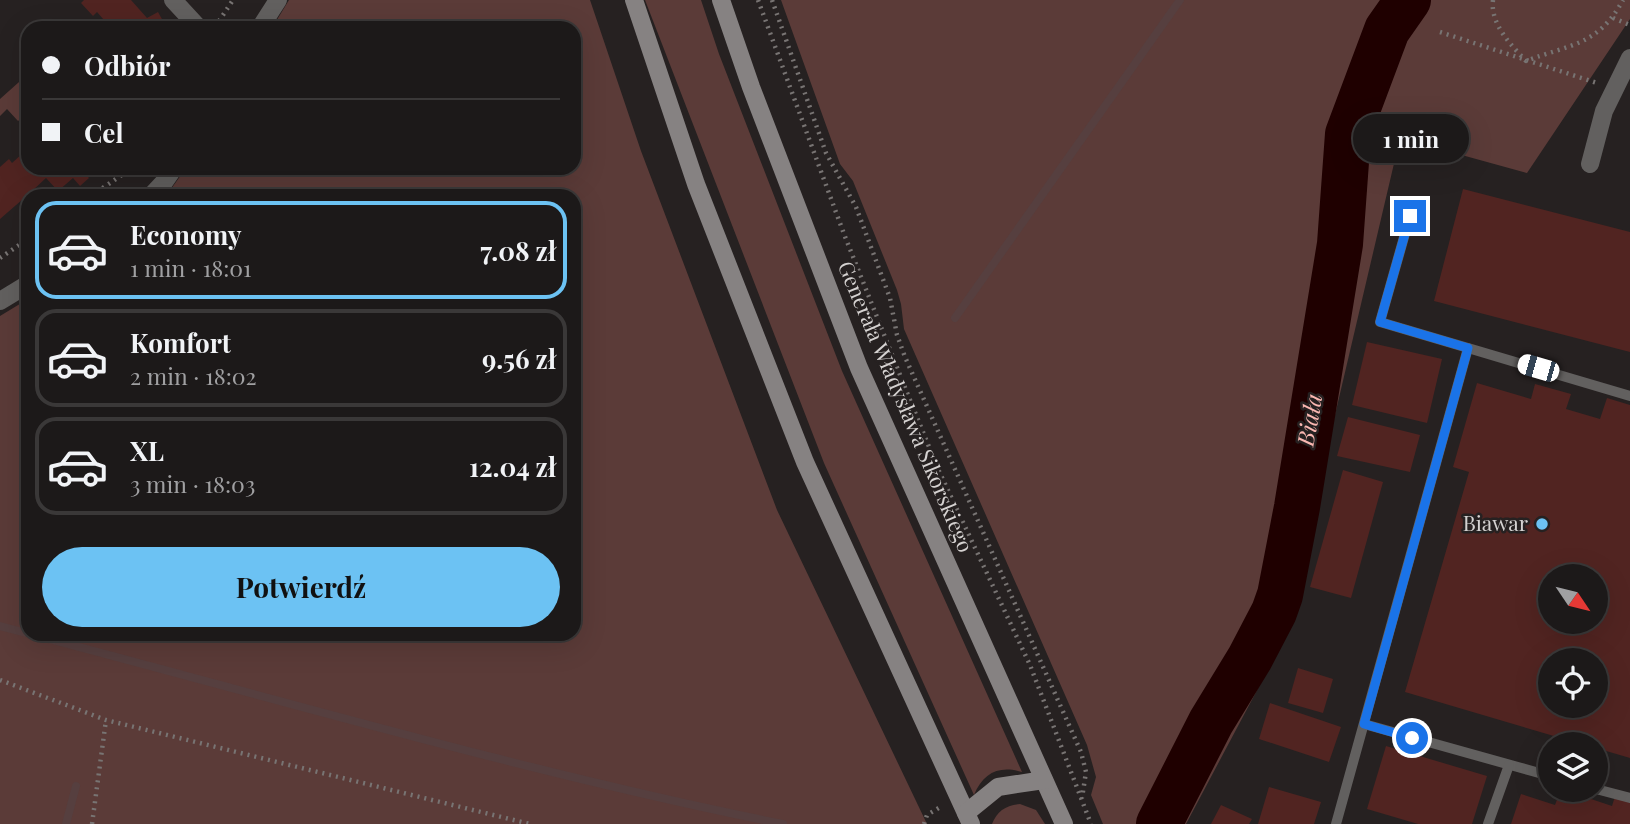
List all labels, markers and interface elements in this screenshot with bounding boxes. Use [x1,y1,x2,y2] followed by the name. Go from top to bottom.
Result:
[84,48,170,83] text: Odbiór
[1352,114,1468,164] callout: 1 min
[84,115,124,150] text: Cel
[1383,123,1439,154] text: 1 min
[1394,200,1426,232] route end
[130,217,241,252] text: Economy
[46,219,109,282] icon: car
[480,233,556,268] text: 7.08 zł
[130,252,252,283] text: 1 min · 18:01
[833,256,981,556] street label: Generała Władysława Sikorskiego
[130,325,231,360] text: Komfort
[46,327,109,390] icon: car
[482,341,556,376] text: 9.56 zł
[1515,352,1562,384] car
[130,360,257,391] text: 2 min · 18:02
[1289,391,1328,449] water label: Biała
[130,433,164,468] text: XL
[46,435,109,498] icon: car
[469,449,556,484] text: 12.04 zł
[130,468,255,499] text: 3 min · 18:03
[1463,508,1529,536] place label: Biawar
[1534,516,1550,532] marker: Biawar
[42,547,560,627] button: Potwierdź
[1538,564,1608,634] north arrow
[1538,564,1608,802] map controls
[1538,648,1608,718] button: locate
[1396,722,1428,754] route start
[1538,732,1608,802] button: layers

